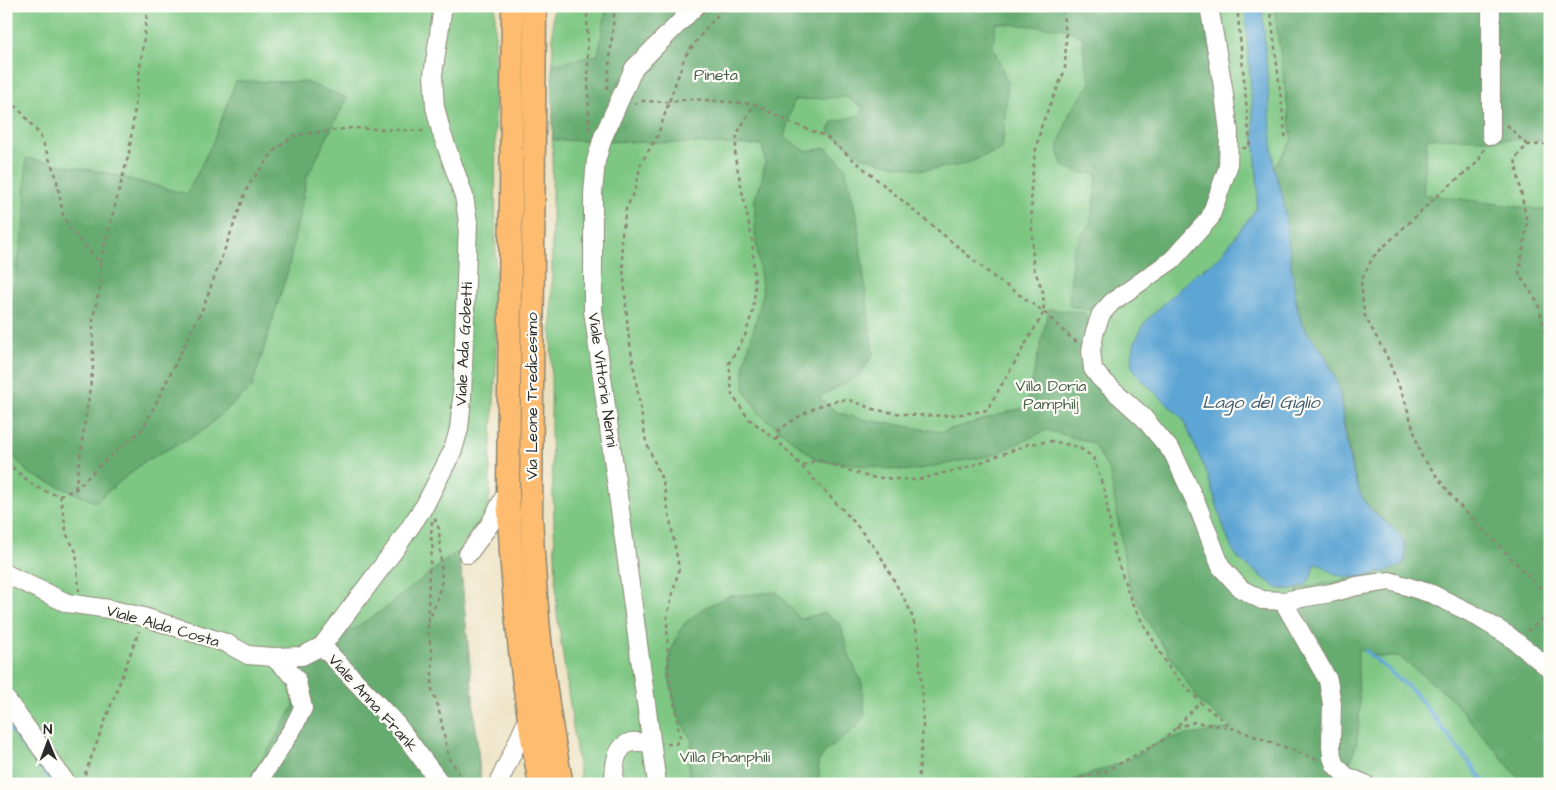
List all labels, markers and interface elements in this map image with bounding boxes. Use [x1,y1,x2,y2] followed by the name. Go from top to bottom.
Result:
[694,64,738,86] park label: Pineta
[450,281,478,407] street label: Viale Ada Gobetti
[583,311,623,449] street label: Viale Vittoria Nenni
[521,312,543,480] street label: Via Leone Tredicesimo
[1016,375,1086,415] park label: Villa Doria Pamphilj
[1202,390,1322,416] water label: Lago del Giglio
[104,599,222,653] street label: Viale Alda Costa
[323,649,423,757] street label: Viale Anna Frank
[22,718,72,768] north arrow
[43,720,53,740] text: N
[680,746,771,768] park label: Villa Phanphili

